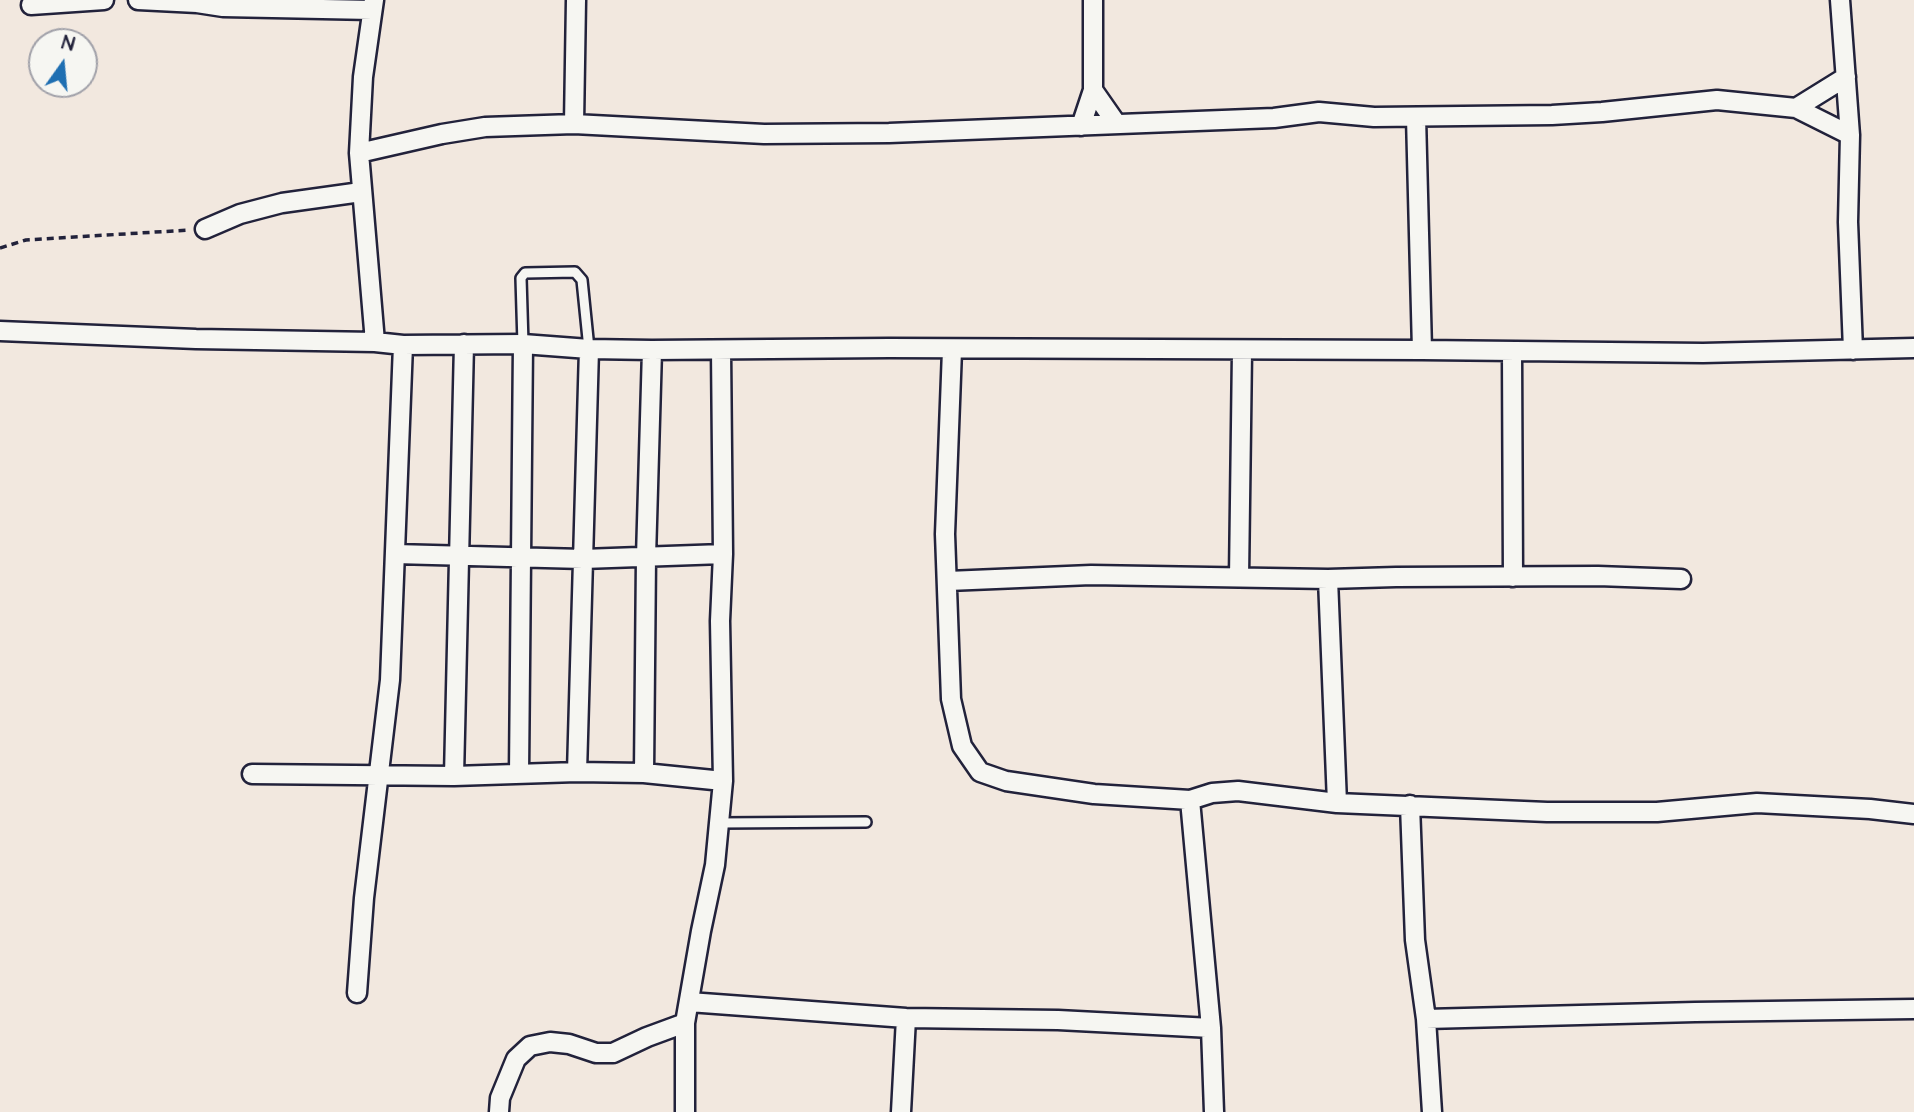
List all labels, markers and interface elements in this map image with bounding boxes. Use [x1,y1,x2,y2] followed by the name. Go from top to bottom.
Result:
[28,28,98,98] north arrow
[59,30,77,59] text: N

